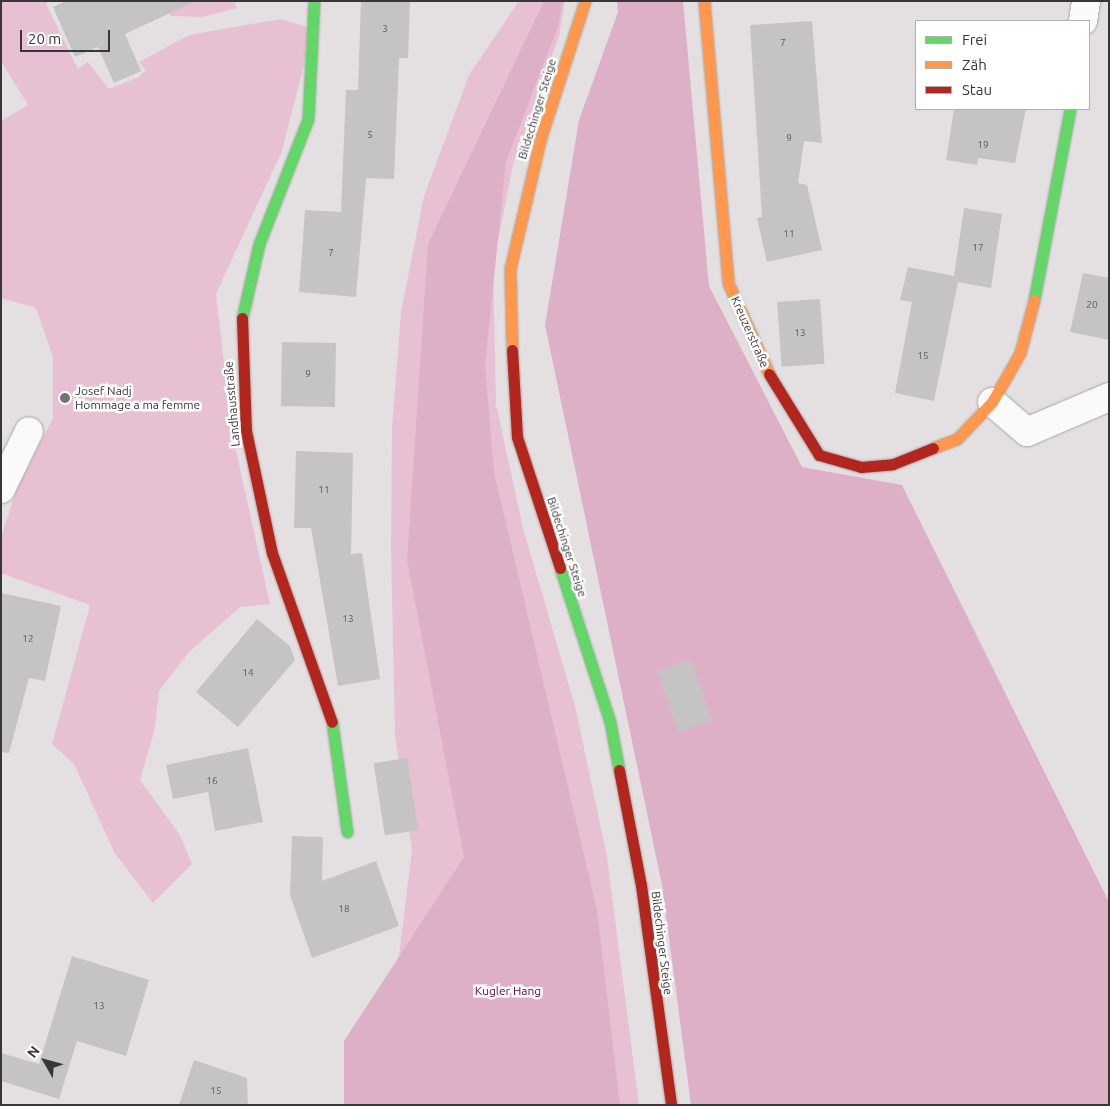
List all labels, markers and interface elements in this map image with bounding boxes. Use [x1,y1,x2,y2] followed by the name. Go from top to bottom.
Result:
[22,20,112,52] scale bar
[915,20,1090,110] legend
[382,23,388,35] house number: 3
[28,30,61,47] text: 20 m
[962,31,987,48] text: Frei
[780,37,786,49] house number: 7
[962,56,987,73] text: Zäh
[515,57,559,161] street label: Bildechinger Steige
[962,81,992,98] text: Stau
[367,129,373,141] house number: 5
[786,132,792,144] house number: 9
[977,139,989,151] house number: 19
[783,228,795,240] house number: 11
[972,242,984,254] house number: 17
[328,247,334,259] house number: 7
[728,294,772,370] street label: Kreuzerstraße
[1086,299,1098,311] house number: 20
[794,327,806,339] house number: 13
[917,350,929,362] house number: 15
[221,361,243,447] street label: Landhausstraße
[305,368,311,380] house number: 9
[75,384,200,412] place label: Josef Nadj Hommage a ma femme
[59,392,71,404] marker: Josef Nadj Hommage a ma femme
[318,484,330,496] house number: 11
[544,495,590,599] street label: Bildechinger Steige
[342,613,354,625] house number: 13
[22,633,34,645] house number: 12
[242,667,254,679] house number: 14
[206,775,218,787] house number: 16
[648,890,676,996] street label: Bildechinger Steige
[338,903,350,915] house number: 18
[475,984,541,998] park label: Kugler Hang
[93,1000,105,1012] house number: 13
[20,1036,70,1086] north arrow
[24,1043,43,1061] text: N
[210,1085,222,1097] house number: 15

